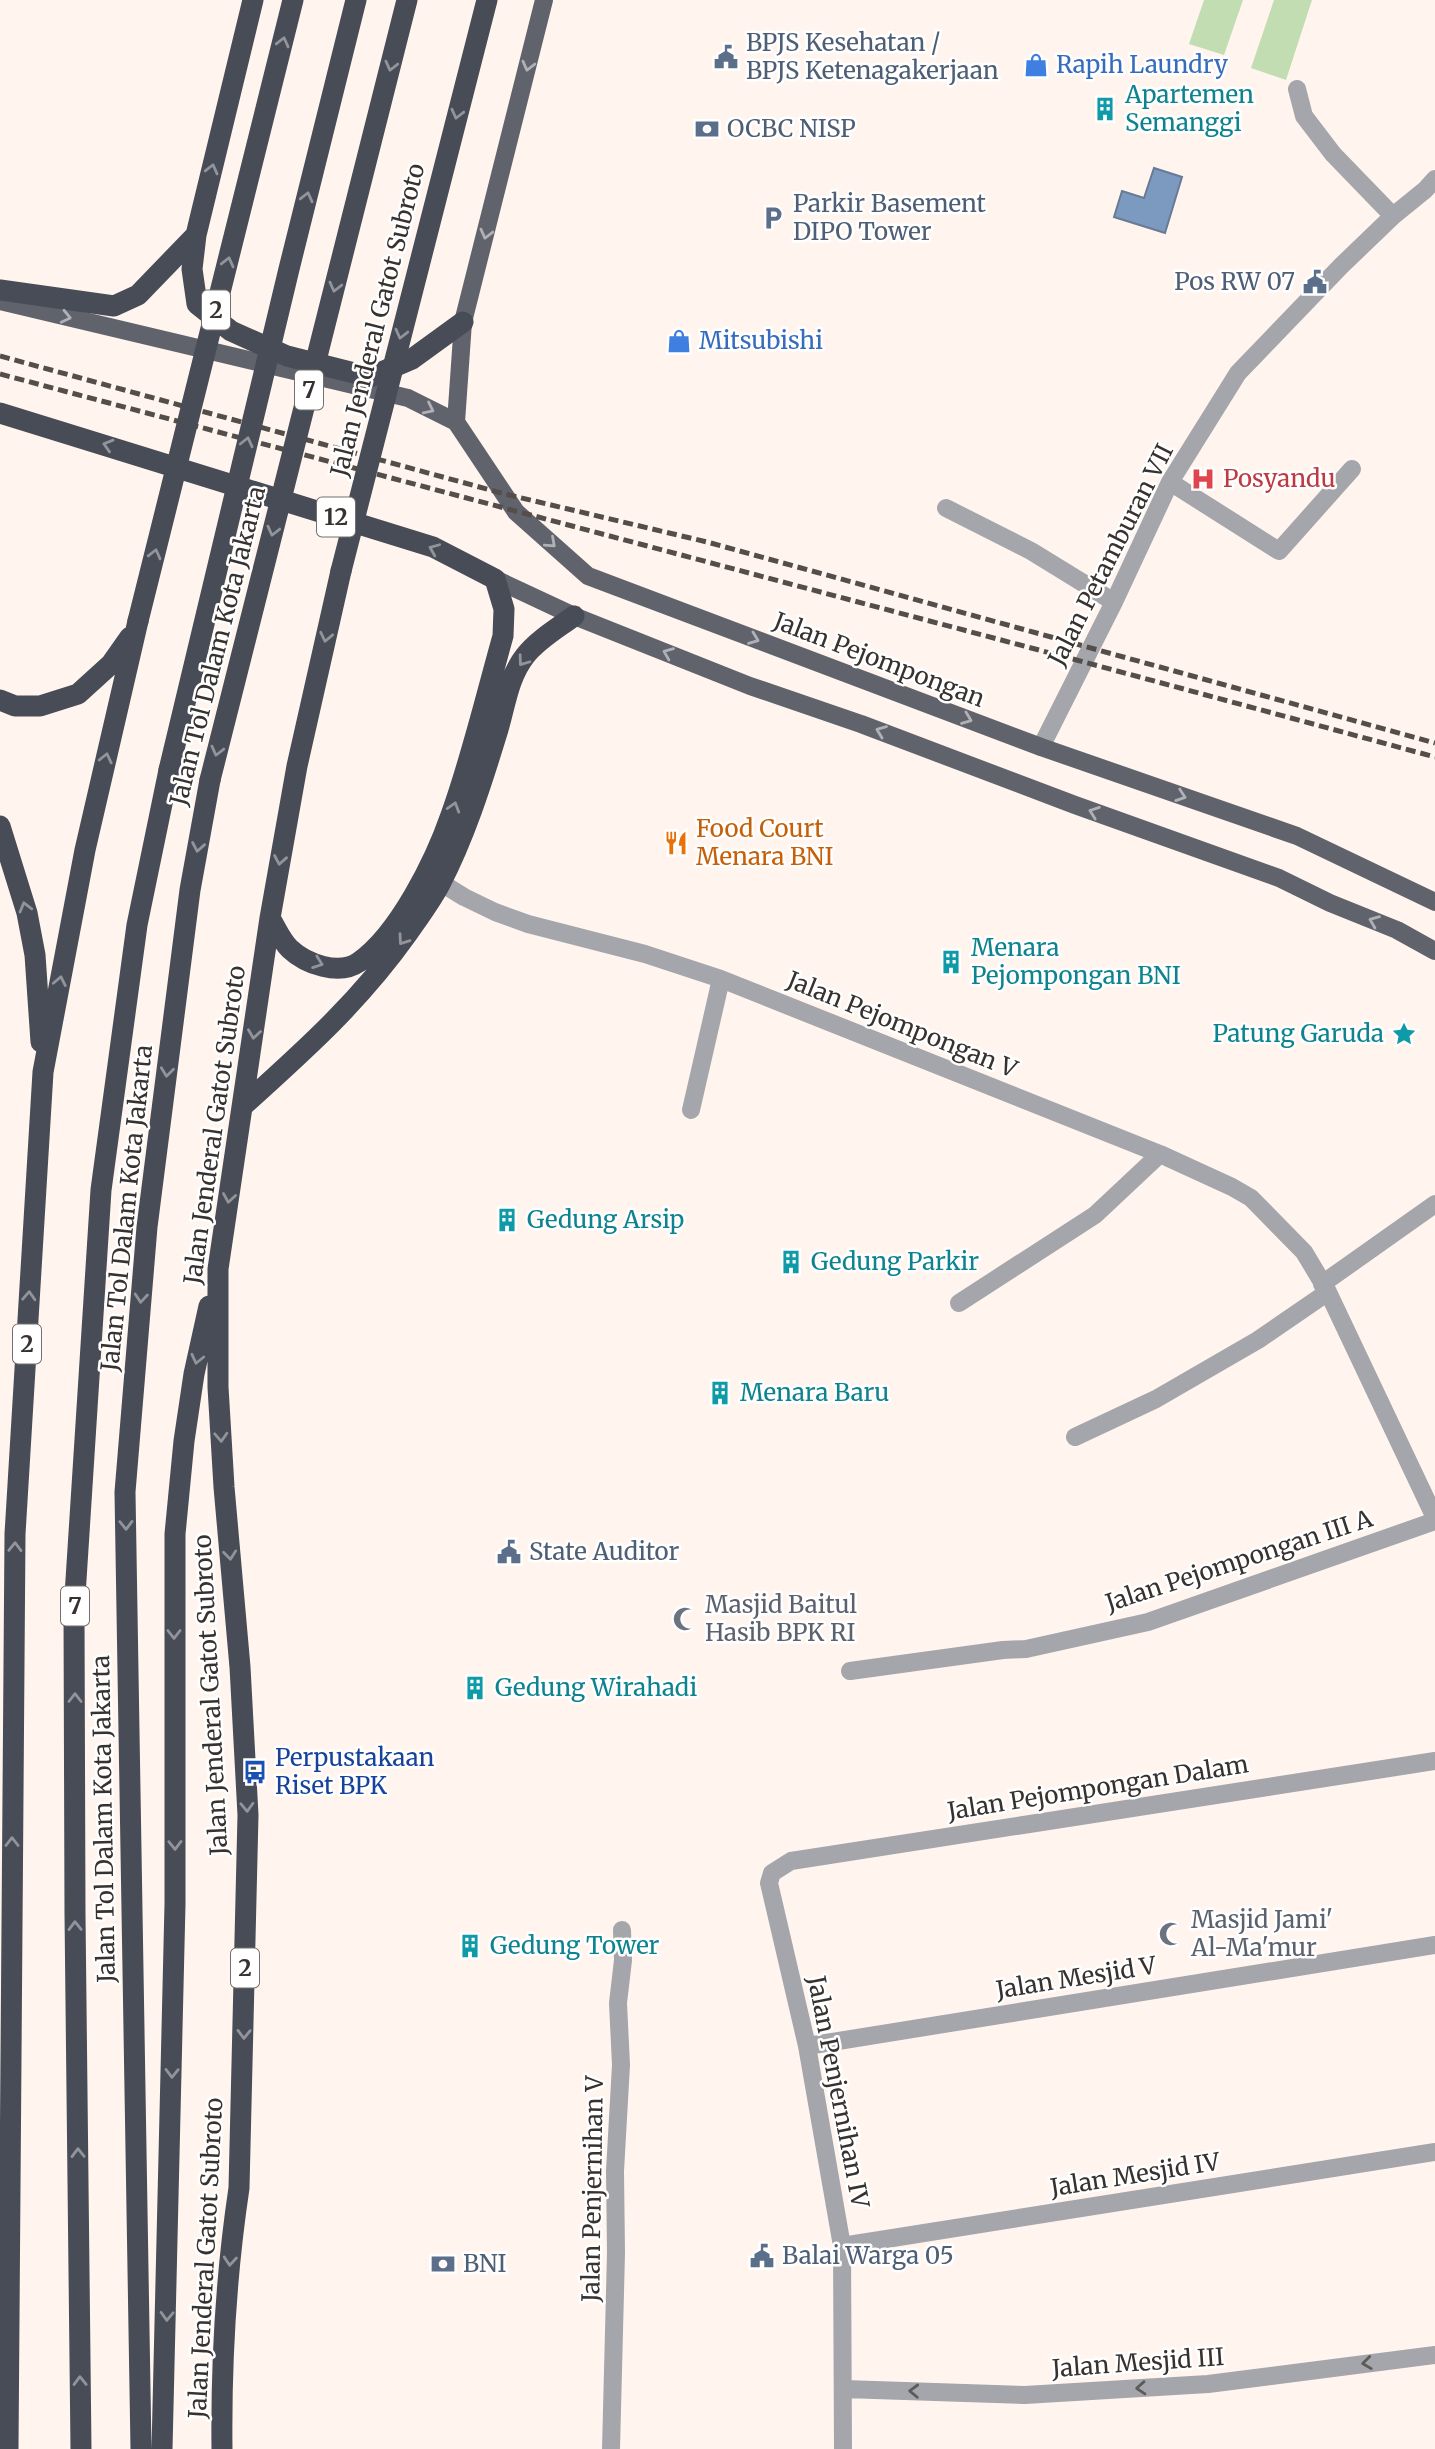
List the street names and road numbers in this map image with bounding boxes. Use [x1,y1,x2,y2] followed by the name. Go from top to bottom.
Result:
[323,160,431,481] street label: Jalan Jenderal Gatot Subroto
[202,290,230,330] road number: 2
[295,370,323,410] road number: 7
[1041,439,1180,672] street label: Jalan Petamburan VII
[163,483,272,810] street label: Jalan Tol Dalam Kota Jakarta
[317,498,355,537] road number: 12
[768,605,989,714] street label: Jalan Pejompongan
[177,964,252,1287] street label: Jalan Jenderal Gatot Subroto
[782,964,1023,1085] street label: Jalan Pejompongan V
[94,1043,159,1374] street label: Jalan Tol Dalam Kota Jakarta
[13,1324,41,1364] road number: 2
[1101,1502,1377,1619] street label: Jalan Pejompongan III A
[187,1534,234,1857] street label: Jalan Jenderal Gatot Subroto
[61,1586,89,1625] road number: 7
[85,1655,122,1984] street label: Jalan Tol Dalam Kota Jakarta
[944,1748,1251,1827] street label: Jalan Pejompongan Dalam
[231,1949,259,1988] road number: 2
[993,1949,1159,2006] street label: Jalan Mesjid V
[801,1972,876,2212] street label: Jalan Penjernihan IV
[575,2074,610,2303] street label: Jalan Penjernihan V
[182,2097,229,2420] street label: Jalan Jenderal Gatot Subroto
[1047,2146,1223,2203] street label: Jalan Mesjid IV
[1050,2341,1225,2384] street label: Jalan Mesjid III

